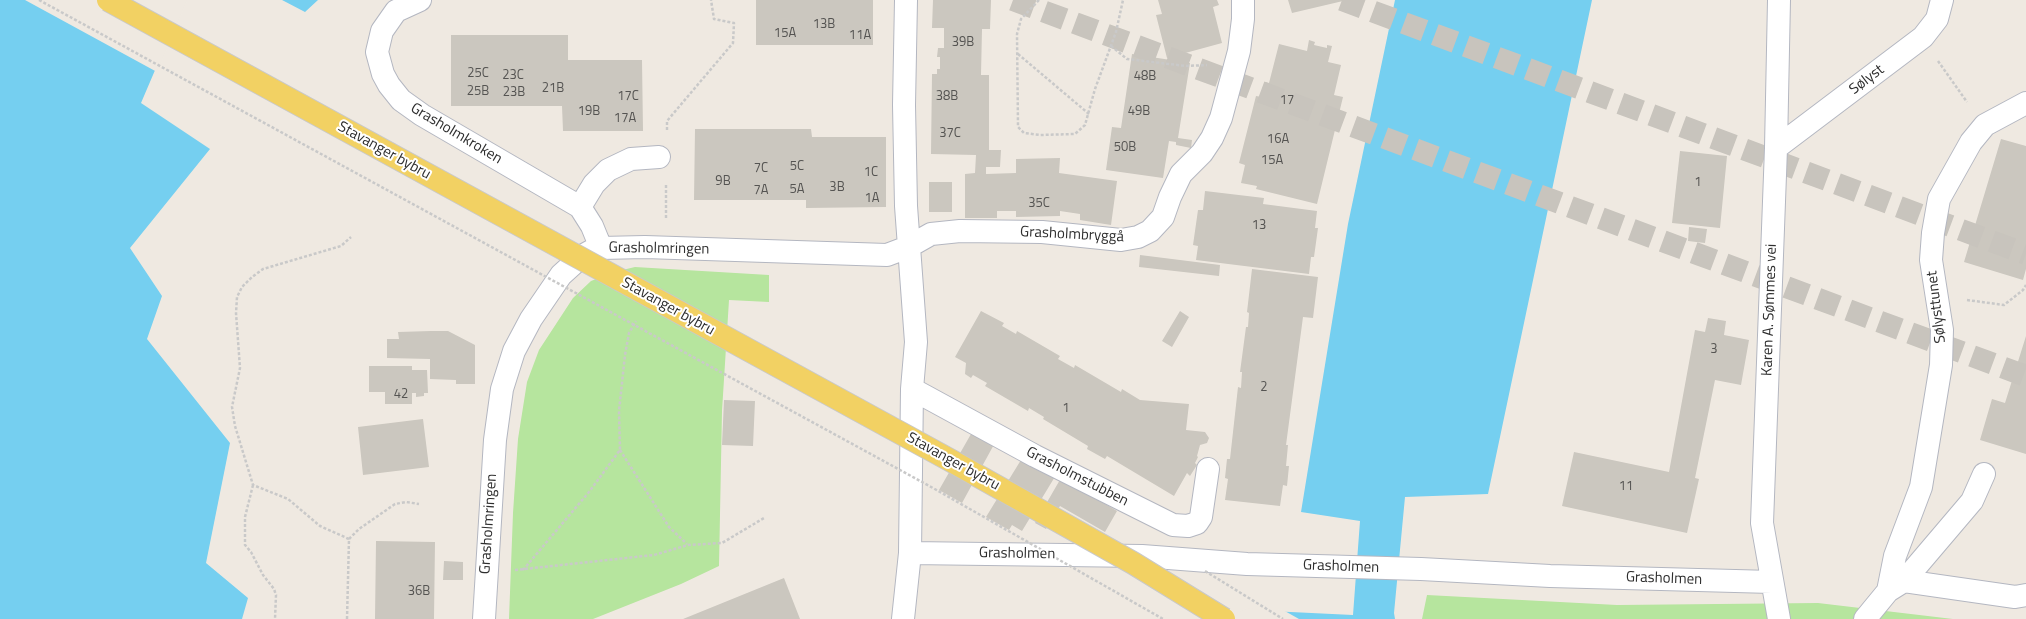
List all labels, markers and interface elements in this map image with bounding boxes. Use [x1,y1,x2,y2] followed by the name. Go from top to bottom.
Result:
[813,17,835,33] house number: 13B
[774,26,796,42] house number: 15A
[849,28,871,44] house number: 11A
[952,35,974,51] house number: 39B
[1846,61,1888,99] street label: Sølyst
[467,66,489,82] house number: 25C
[502,68,524,84] house number: 23C
[1134,69,1156,85] house number: 48B
[542,81,564,97] house number: 21B
[467,84,489,100] house number: 25B
[503,85,525,101] house number: 23B
[617,89,639,105] house number: 17C
[936,89,958,105] house number: 38B
[1280,93,1294,109] house number: 17
[407,100,505,168] street label: Grasholmkroken
[578,104,600,120] house number: 19B
[1128,104,1150,120] house number: 49B
[614,111,636,127] house number: 17A
[335,118,433,184] street label: Stavanger bybru
[939,126,961,142] house number: 37C
[1267,132,1289,148] house number: 16A
[1114,140,1136,156] house number: 50B
[1261,153,1283,169] house number: 15A
[790,159,804,175] house number: 5C
[754,161,768,177] house number: 7C
[864,165,878,181] house number: 1C
[715,174,731,190] house number: 9B
[1694,175,1702,191] house number: 1
[829,180,845,196] house number: 3B
[789,182,805,198] house number: 5A
[753,183,769,199] house number: 7A
[864,191,880,207] house number: 1A
[1028,196,1050,212] house number: 35C
[1252,218,1266,234] house number: 13
[1020,223,1124,247] street label: Grasholmbryggå
[608,239,710,259] street label: Grasholmringen
[1759,244,1781,376] street label: Karen A. Sømmes vei
[1924,270,1950,344] street label: Sølysttunet
[619,274,717,340] street label: Stavanger bybru
[1710,342,1718,358] house number: 3
[1260,380,1268,396] house number: 2
[394,387,408,403] house number: 42
[1062,401,1070,417] house number: 1
[904,429,1002,495] street label: Stavanger bybru
[1023,443,1131,511] street label: Grasholmstubben
[477,473,501,575] street label: Grasholmringen
[1619,479,1633,495] house number: 11
[979,544,1055,564] street label: Grasholmen
[1302,557,1380,577] street label: Grasholmen
[1625,569,1703,589] street label: Grasholmen
[408,584,430,600] house number: 36B

